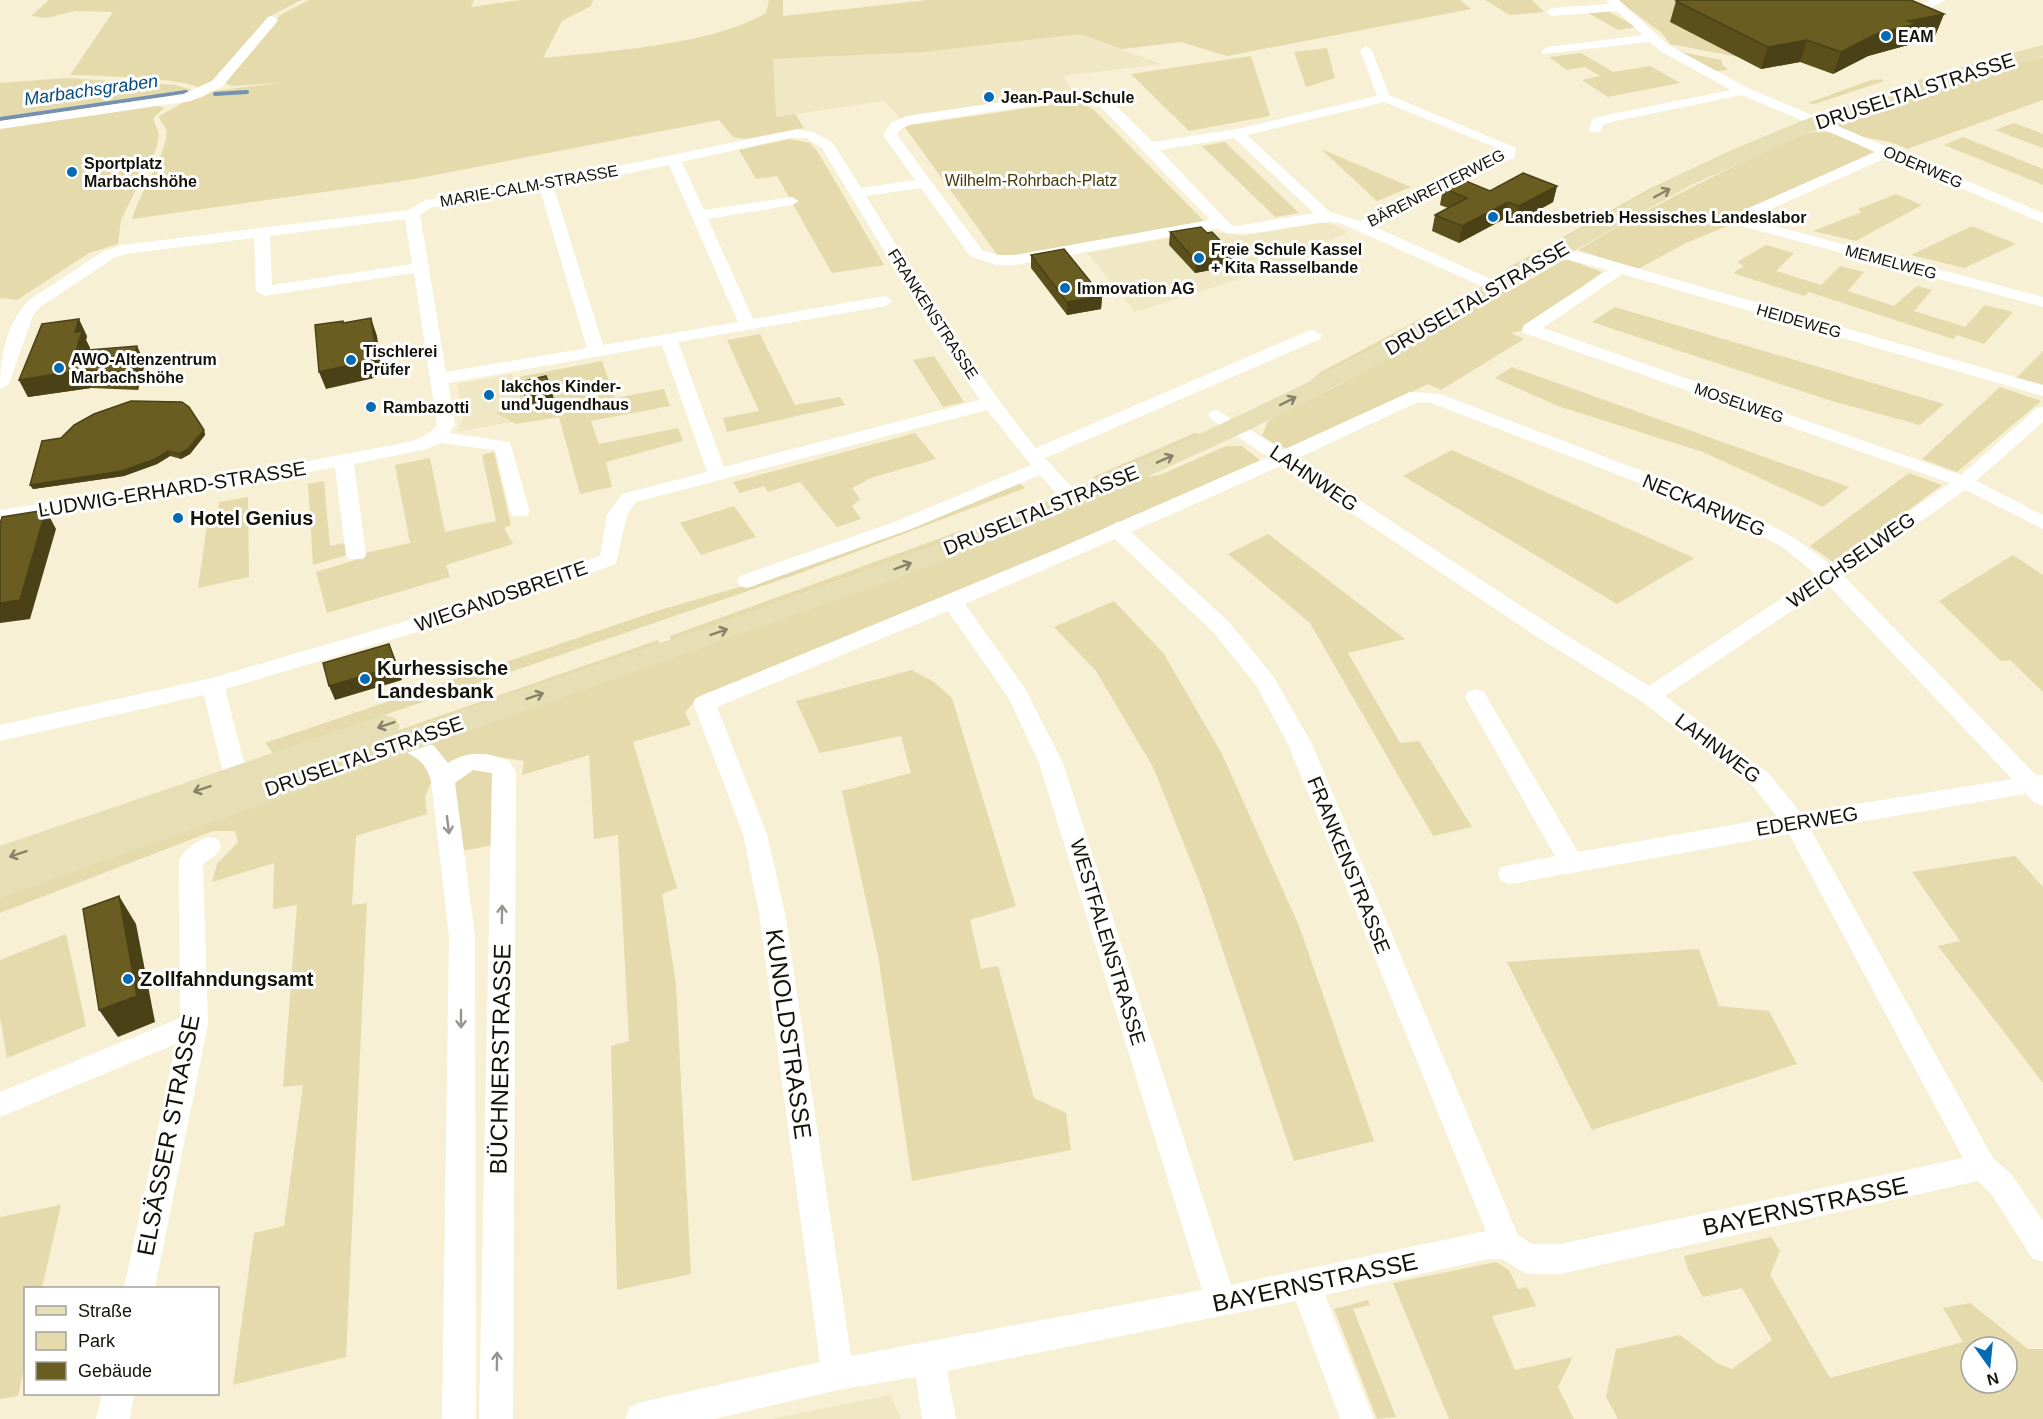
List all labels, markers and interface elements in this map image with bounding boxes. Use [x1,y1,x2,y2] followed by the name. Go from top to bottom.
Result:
[1898,28,1934,45] place label: EAM
[1879,29,1893,43] marker: EAM
[1813,48,2017,134] street label: DRUSELTALSTRASSE
[23,71,159,109] water label: Marbachsgraben
[1001,89,1134,106] place label: Jean-Paul-Schule
[982,90,996,104] marker: Jean-Paul-Schule
[1881,143,1965,191] street label: ODERWEG
[1365,146,1507,230] street label: BÄRENREITERWEG
[84,155,197,190] place label: Sportplatz Marbachshöhe
[439,162,619,210] street label: MARIE-CALM-STRASSE
[65,165,79,179] marker: Sportplatz Marbachshöhe
[945,172,1117,189] park label: Wilhelm-Rohrbach-Platz
[1652,187,1670,198] one-way arrow
[1505,209,1806,226] place label: Landesbetrieb Hessisches Landeslabor
[1486,210,1500,224] marker: Landesbetrieb Hessisches Landeslabor
[1381,236,1573,360] street label: DRUSELTALSTRASSE
[1211,241,1362,276] place label: Freie Schule Kassel + Kita Rasselbande
[1843,242,1939,282] street label: MEMELWEG
[885,246,981,382] street label: FRANKENSTRASSE
[1192,251,1206,265] marker: Freie Schule Kassel + Kita Rasselbande
[1077,280,1195,297] place label: Immovation AG
[1058,281,1072,295] marker: Immovation AG
[1755,301,1843,341] street label: HEIDEWEG
[363,343,437,378] place label: Tischlerei Prüfer
[71,351,217,386] place label: AWO-Altenzentrum Marbachshöhe
[344,353,358,367] marker: Tischlerei Prüfer
[52,361,66,375] marker: AWO-Altenzentrum Marbachshöhe
[501,378,629,413] place label: Iakchos Kinder- und Jugendhaus
[1692,380,1786,426] street label: MOSELWEG
[482,388,496,402] marker: Iakchos Kinder- und Jugendhaus
[1279,395,1297,406] one-way arrow
[383,399,469,416] place label: Rambazotti
[364,400,378,414] marker: Rambazotti
[1266,441,1362,515] street label: LAHNWEG
[1155,453,1174,464] one-way arrow
[36,457,308,521] street label: LUDWIG-ERHARD-STRASSE
[940,461,1142,559] street label: DRUSELTALSTRASSE
[1640,469,1768,541] street label: NECKARWEG
[190,507,313,529] place label: Hotel Genius
[1783,508,1919,612] street label: WEICHSELWEG
[171,511,185,525] marker: Hotel Genius
[412,556,590,636] street label: WIEGANDSBREITE
[893,560,912,571] one-way arrow
[709,625,728,636] one-way arrow
[377,657,508,702] place label: Kurhessische Landesbank
[358,672,372,686] marker: Kurhessische Landesbank
[525,690,544,701] one-way arrow
[1671,709,1765,787] street label: LAHNWEG
[262,712,466,800] street label: DRUSELTALSTRASSE
[377,721,396,732] one-way arrow
[1303,773,1395,957] street label: FRANKENSTRASSE
[193,785,212,796] one-way arrow
[1754,802,1860,840] street label: EDERWEG
[443,814,454,834] one-way arrow
[1066,836,1150,1048] street label: WESTFALENSTRASSE
[9,849,28,860] one-way arrow
[496,904,508,924] one-way arrow
[761,927,817,1141] street label: KUNOLDSTRASSE
[484,943,516,1175] street label: BÜCHNERSTRASSE
[140,968,314,990] place label: Zollfahndungsamt
[121,972,135,986] marker: Zollfahndungsamt
[455,1008,467,1028] one-way arrow
[131,1012,205,1258] street label: ELSÄSSER STRASSE
[1700,1171,1910,1241] street label: BAYERNSTRASSE
[1210,1247,1420,1317] street label: BAYERNSTRASSE
[24,1287,219,1395] legend
[78,1301,132,1321] text: Straße
[78,1331,116,1351] text: Park
[1959,1335,2019,1395] north arrow
[491,1351,503,1371] one-way arrow
[78,1361,152,1381] text: Gebäude
[1985,1369,2001,1389] text: N

